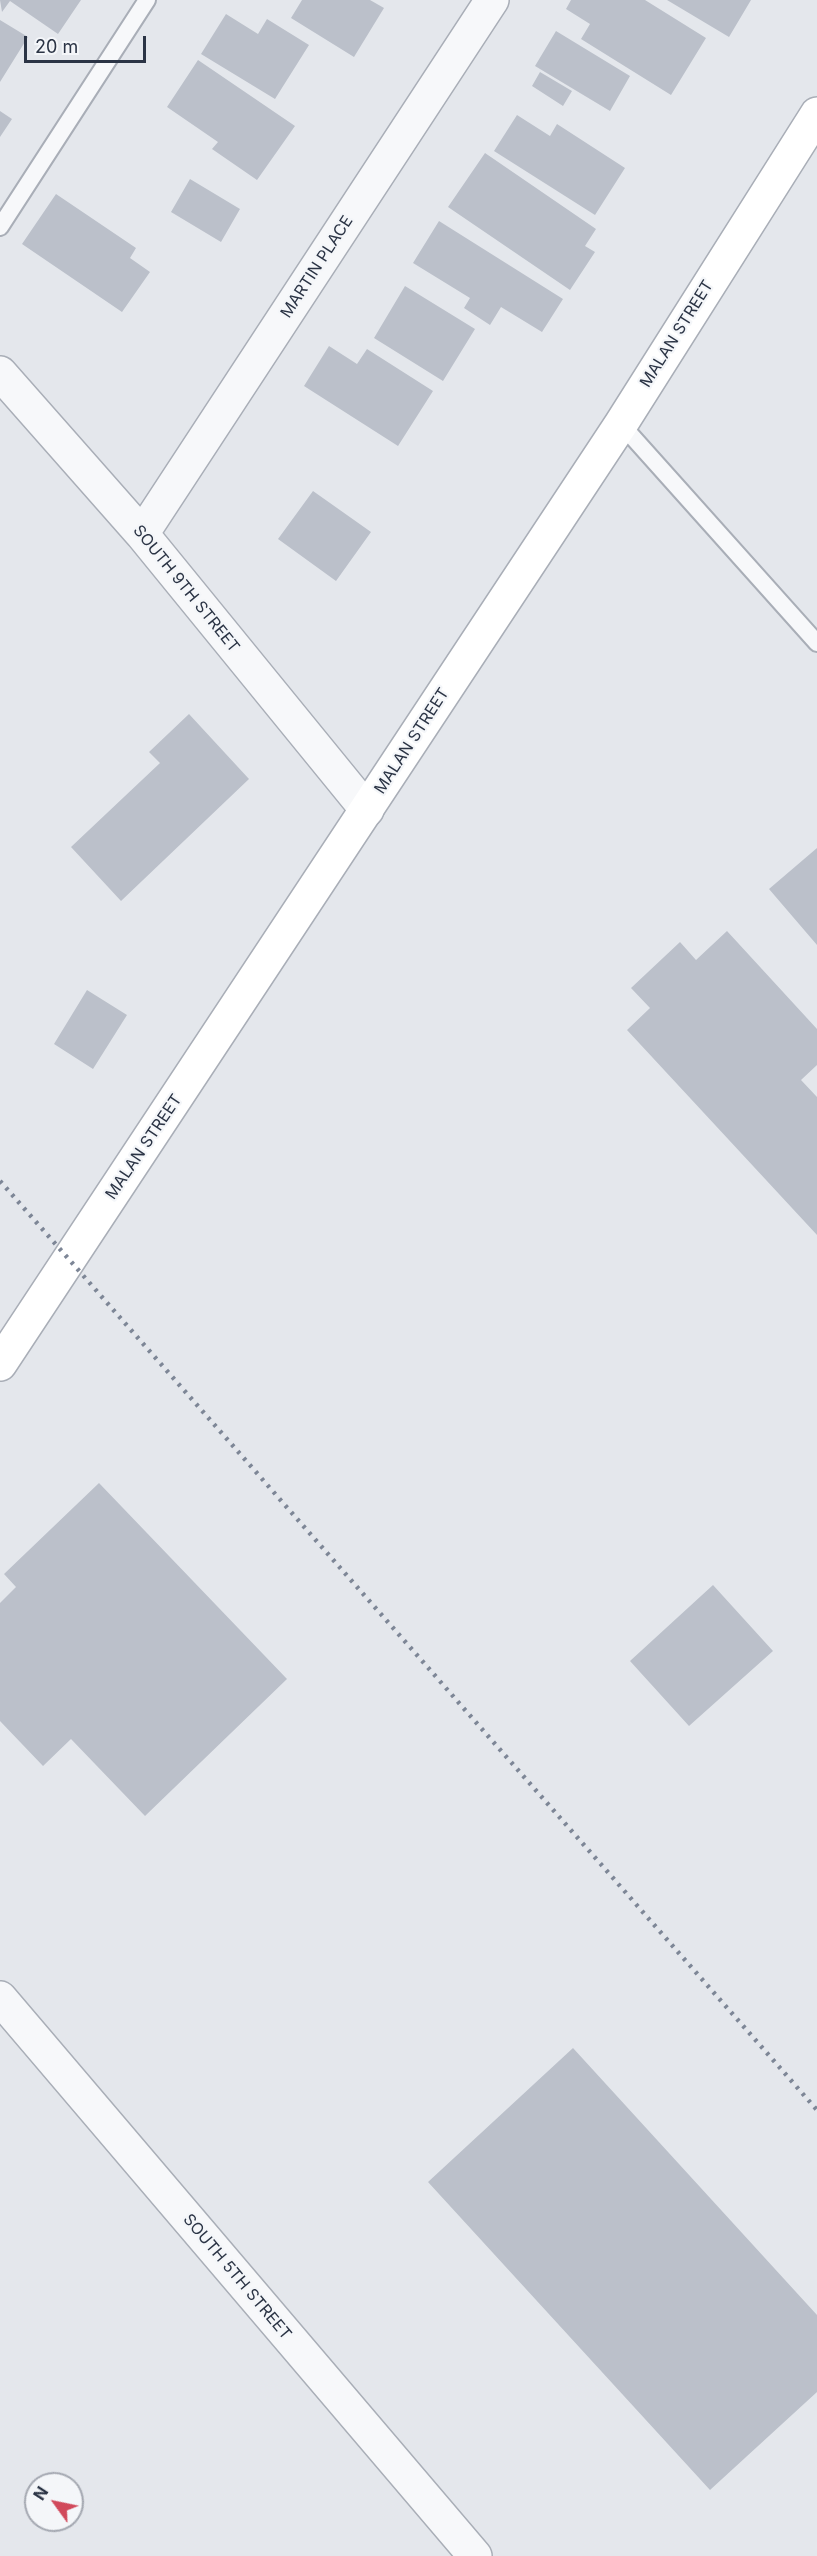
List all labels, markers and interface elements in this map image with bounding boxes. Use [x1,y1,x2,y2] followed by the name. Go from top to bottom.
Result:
[27,24,148,62] scale bar
[35,36,78,57] text: 20 m
[277,212,357,322] street label: MARTIN PLACE
[636,277,718,391] street label: MALAN STREET
[129,521,243,657] street label: SOUTH 9TH STREET
[371,684,453,798] street label: MALAN STREET
[102,1091,186,1203] street label: MALAN STREET
[179,2210,295,2344] street label: SOUTH 5TH STREET
[24,2472,84,2532] north arrow
[29,2483,52,2504] text: N

